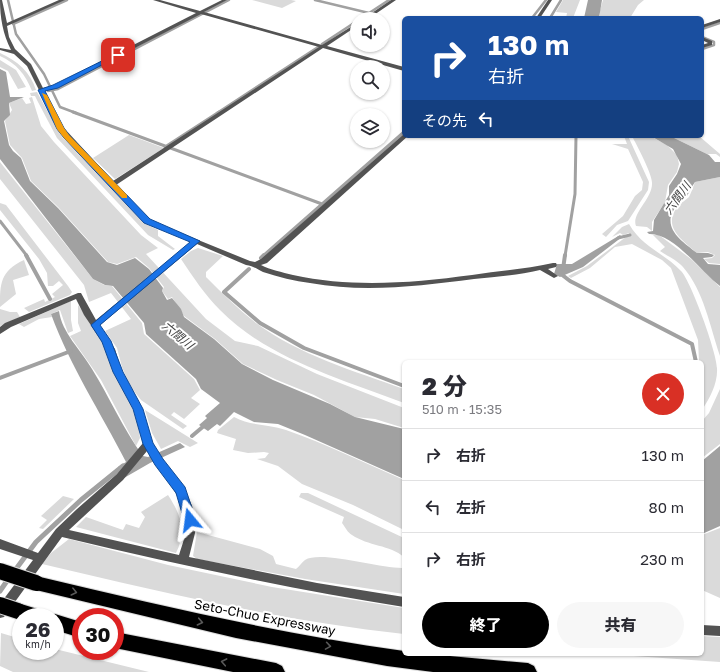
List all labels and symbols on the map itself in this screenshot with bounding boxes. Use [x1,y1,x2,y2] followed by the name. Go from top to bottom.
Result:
[101,38,135,72] pin
[660,177,695,217] water label: 六間川
[159,318,198,354] water label: 六間川
[169,499,211,541] position arrow
[71,588,77,596] one-way arrow
[193,595,338,639] street label: Seto-Chuo Expressway
[72,608,124,660] speed limit sign: 30
[197,617,204,625] one-way arrow
[325,641,331,650] one-way arrow
[221,658,227,667] one-way arrow

